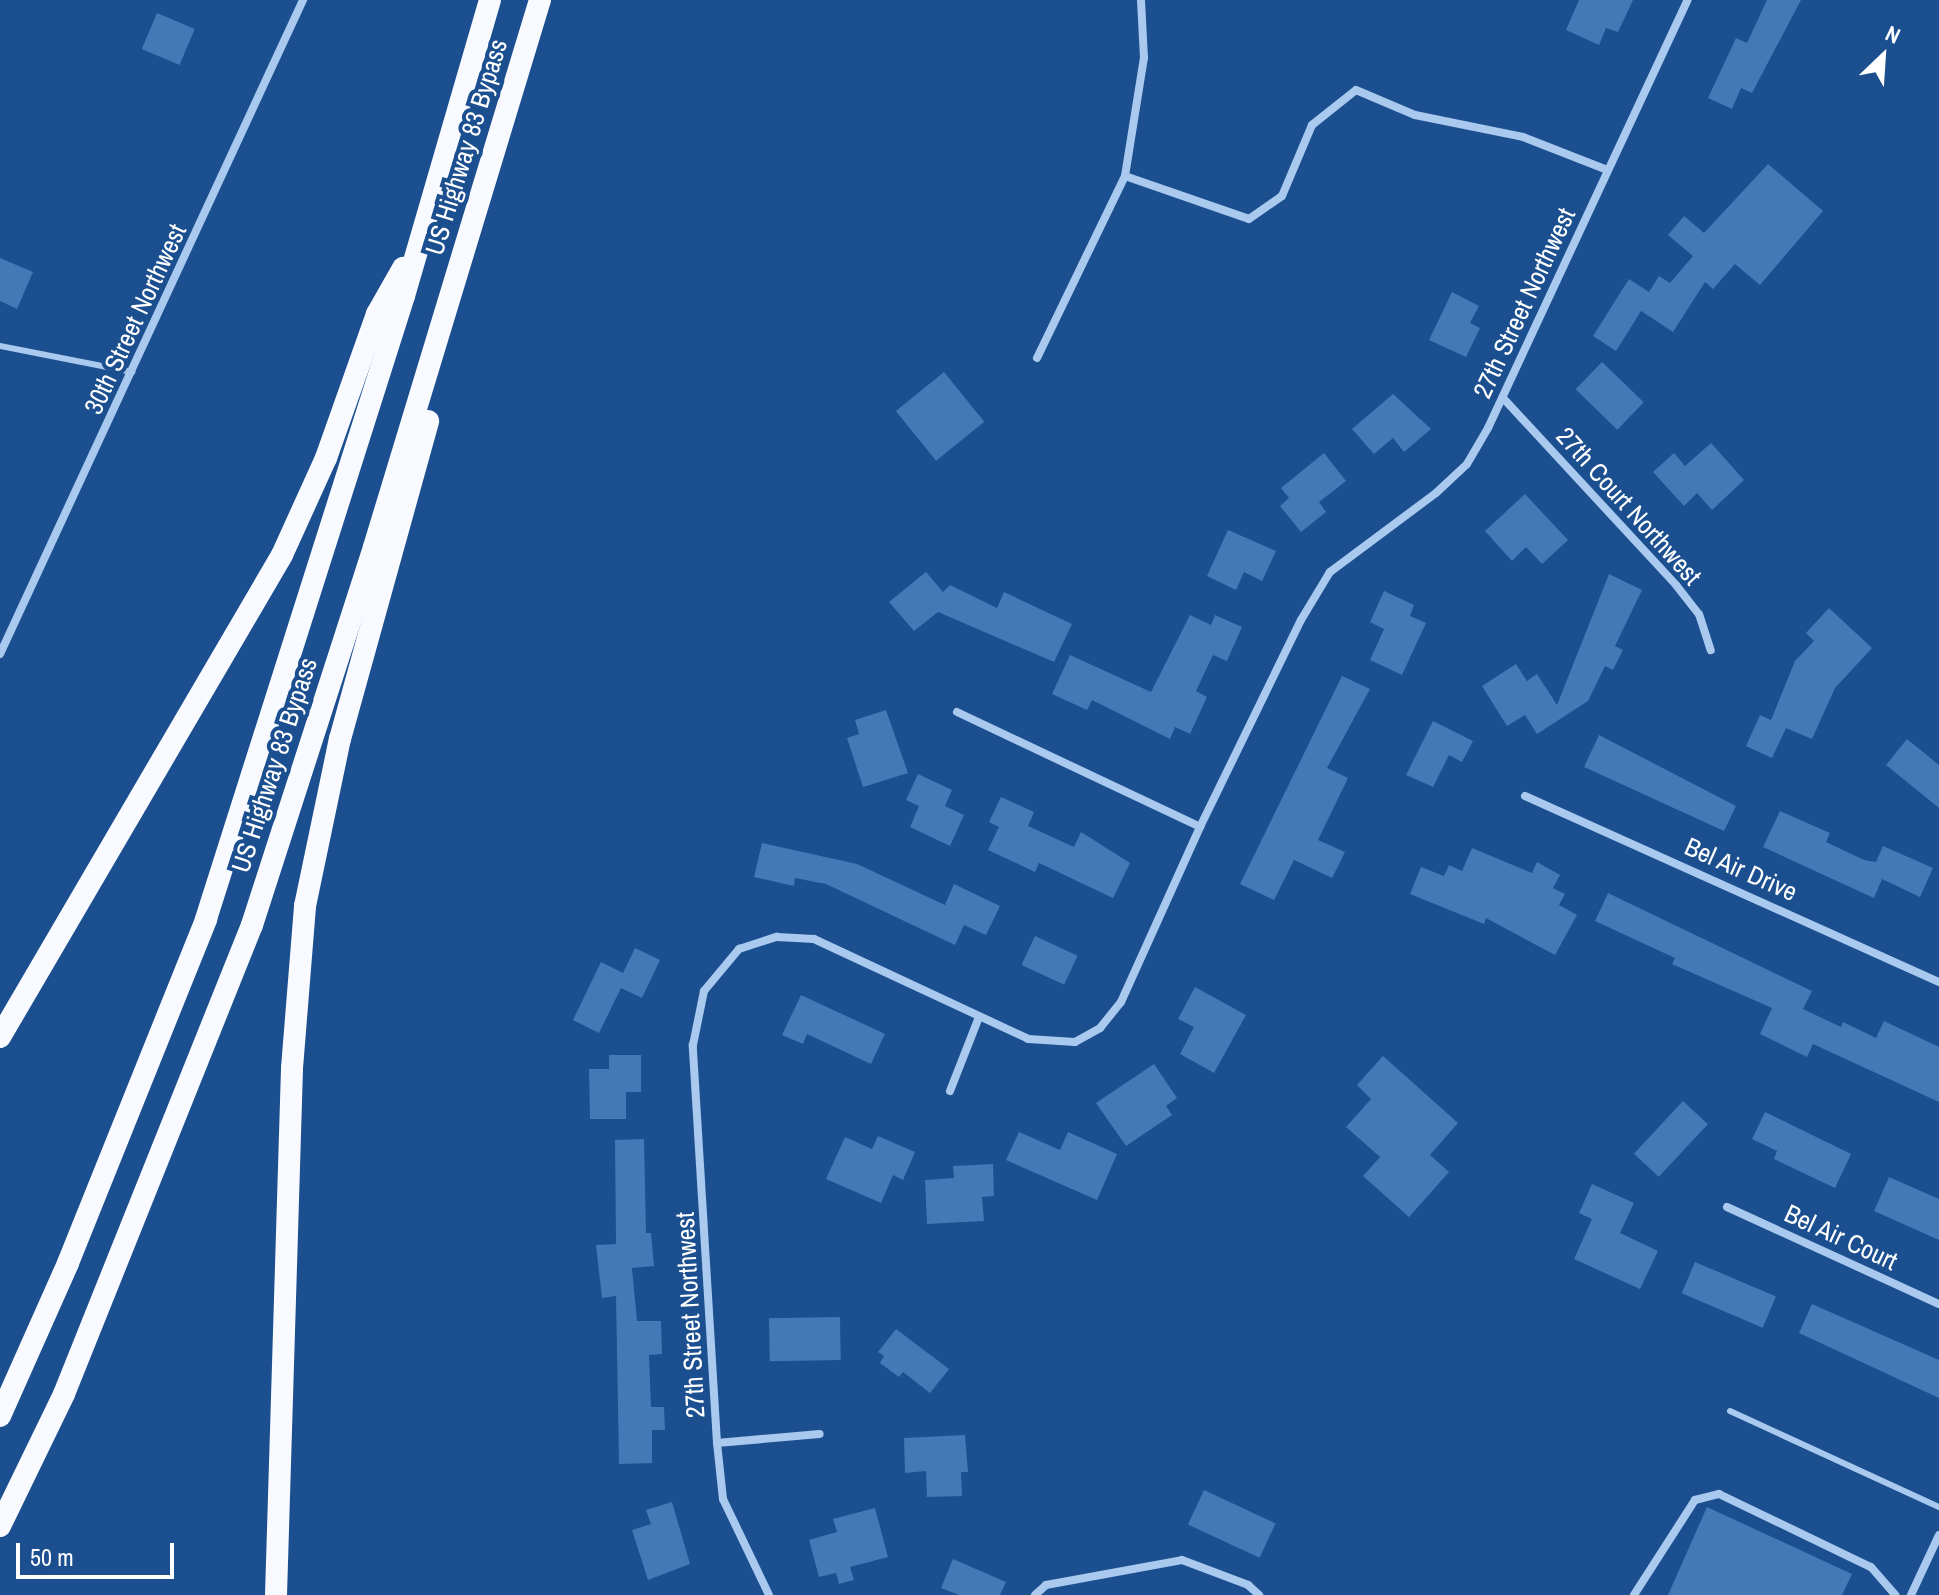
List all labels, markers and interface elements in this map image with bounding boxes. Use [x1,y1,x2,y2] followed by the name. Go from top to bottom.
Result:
[1843,16,1923,96] north arrow
[1881,18,1905,51] text: N
[418,35,514,259] street label: US Highway 83 Bypass
[1466,203,1582,403] street label: 27th Street Northwest
[77,219,193,419] street label: 30th Street Northwest
[1550,421,1708,591] street label: 27th Court Northwest
[225,654,323,876] street label: US Highway 83 Bypass
[1679,830,1803,908] street label: Bel Air Drive
[1779,1197,1903,1277] street label: Bel Air Court
[669,1211,711,1419] street label: 27th Street Northwest
[20,1527,178,1577] scale bar
[30,1541,74,1573] text: 50 m

